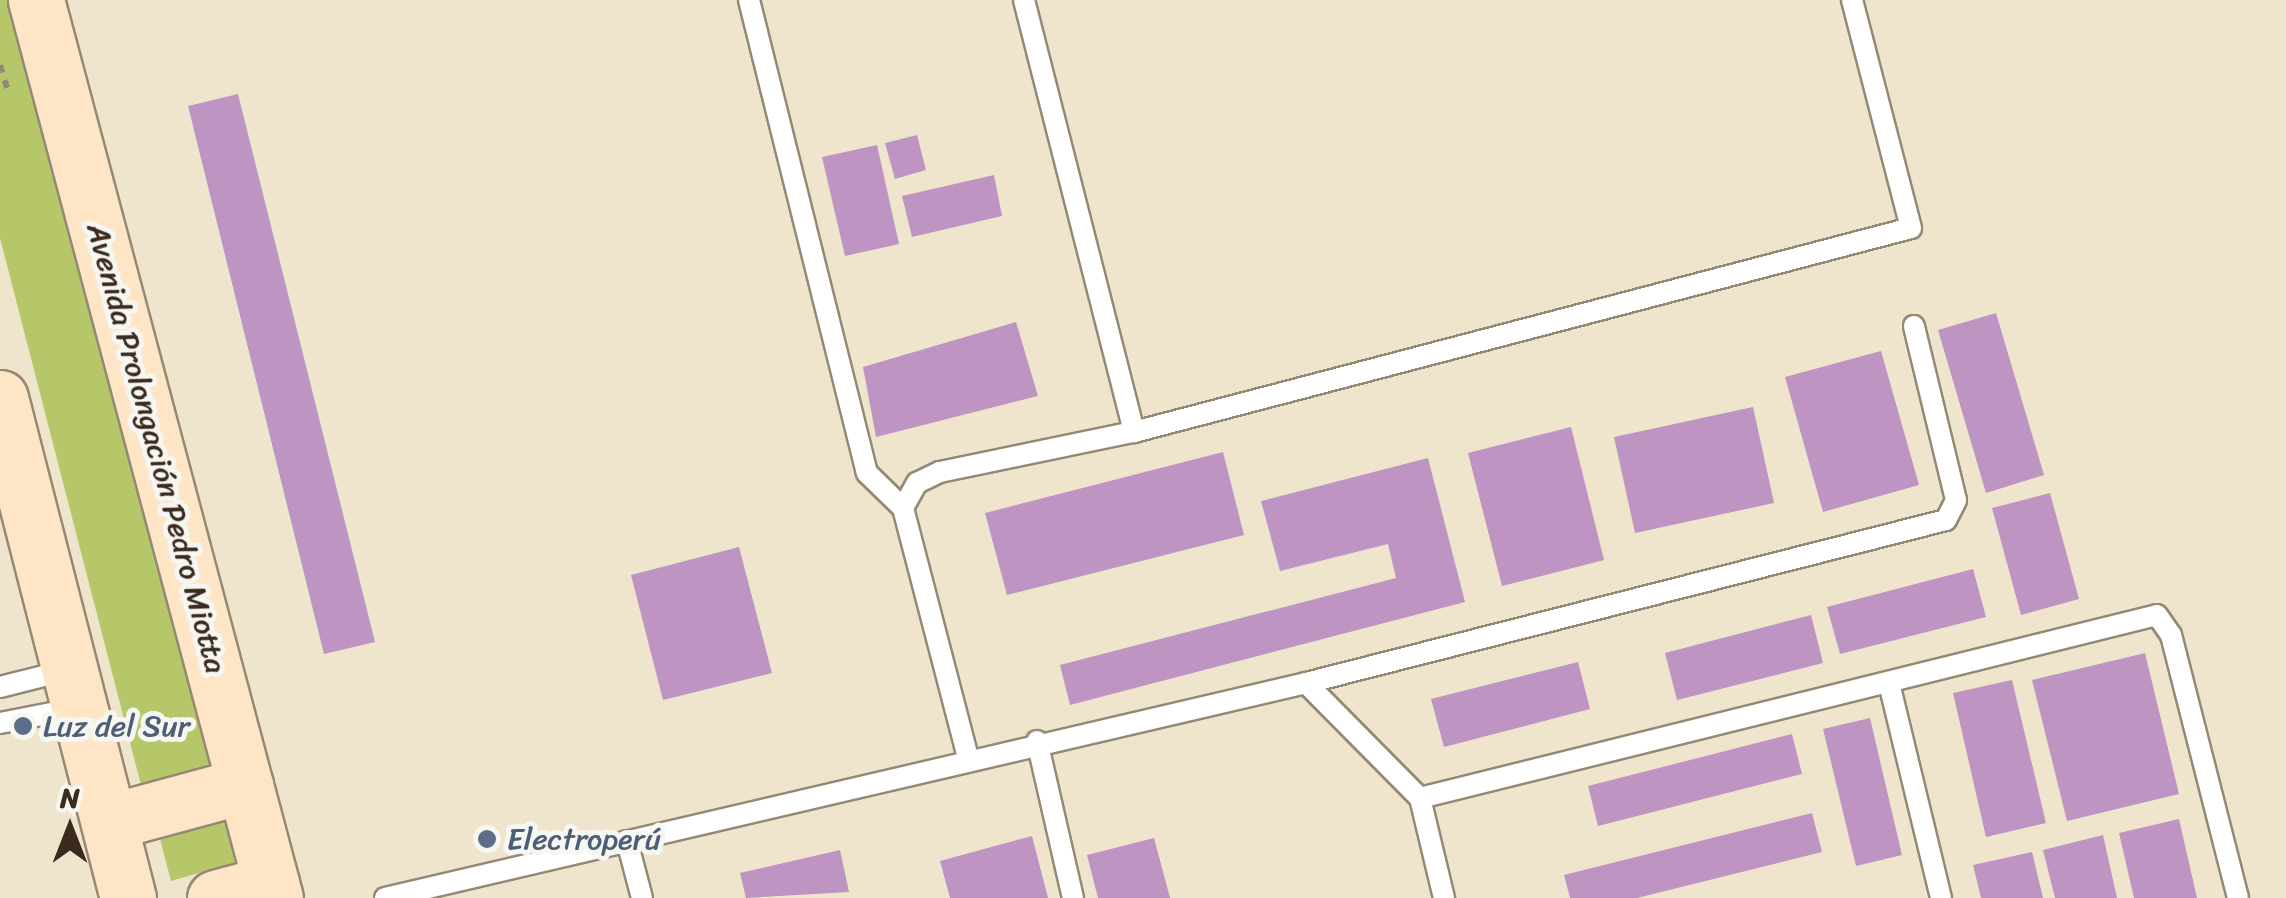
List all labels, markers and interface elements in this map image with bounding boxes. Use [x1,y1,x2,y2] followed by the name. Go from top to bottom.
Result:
[80,220,234,676] street label: Avenida Prolongación Pedro Miotta
[43,708,190,744] place label: Luz del Sur
[12,715,34,737] marker: Luz del Sur
[60,773,80,822] text: N
[20,778,120,878] north arrow
[507,821,661,857] place label: Electroperú
[476,828,498,850] marker: Electroperú

